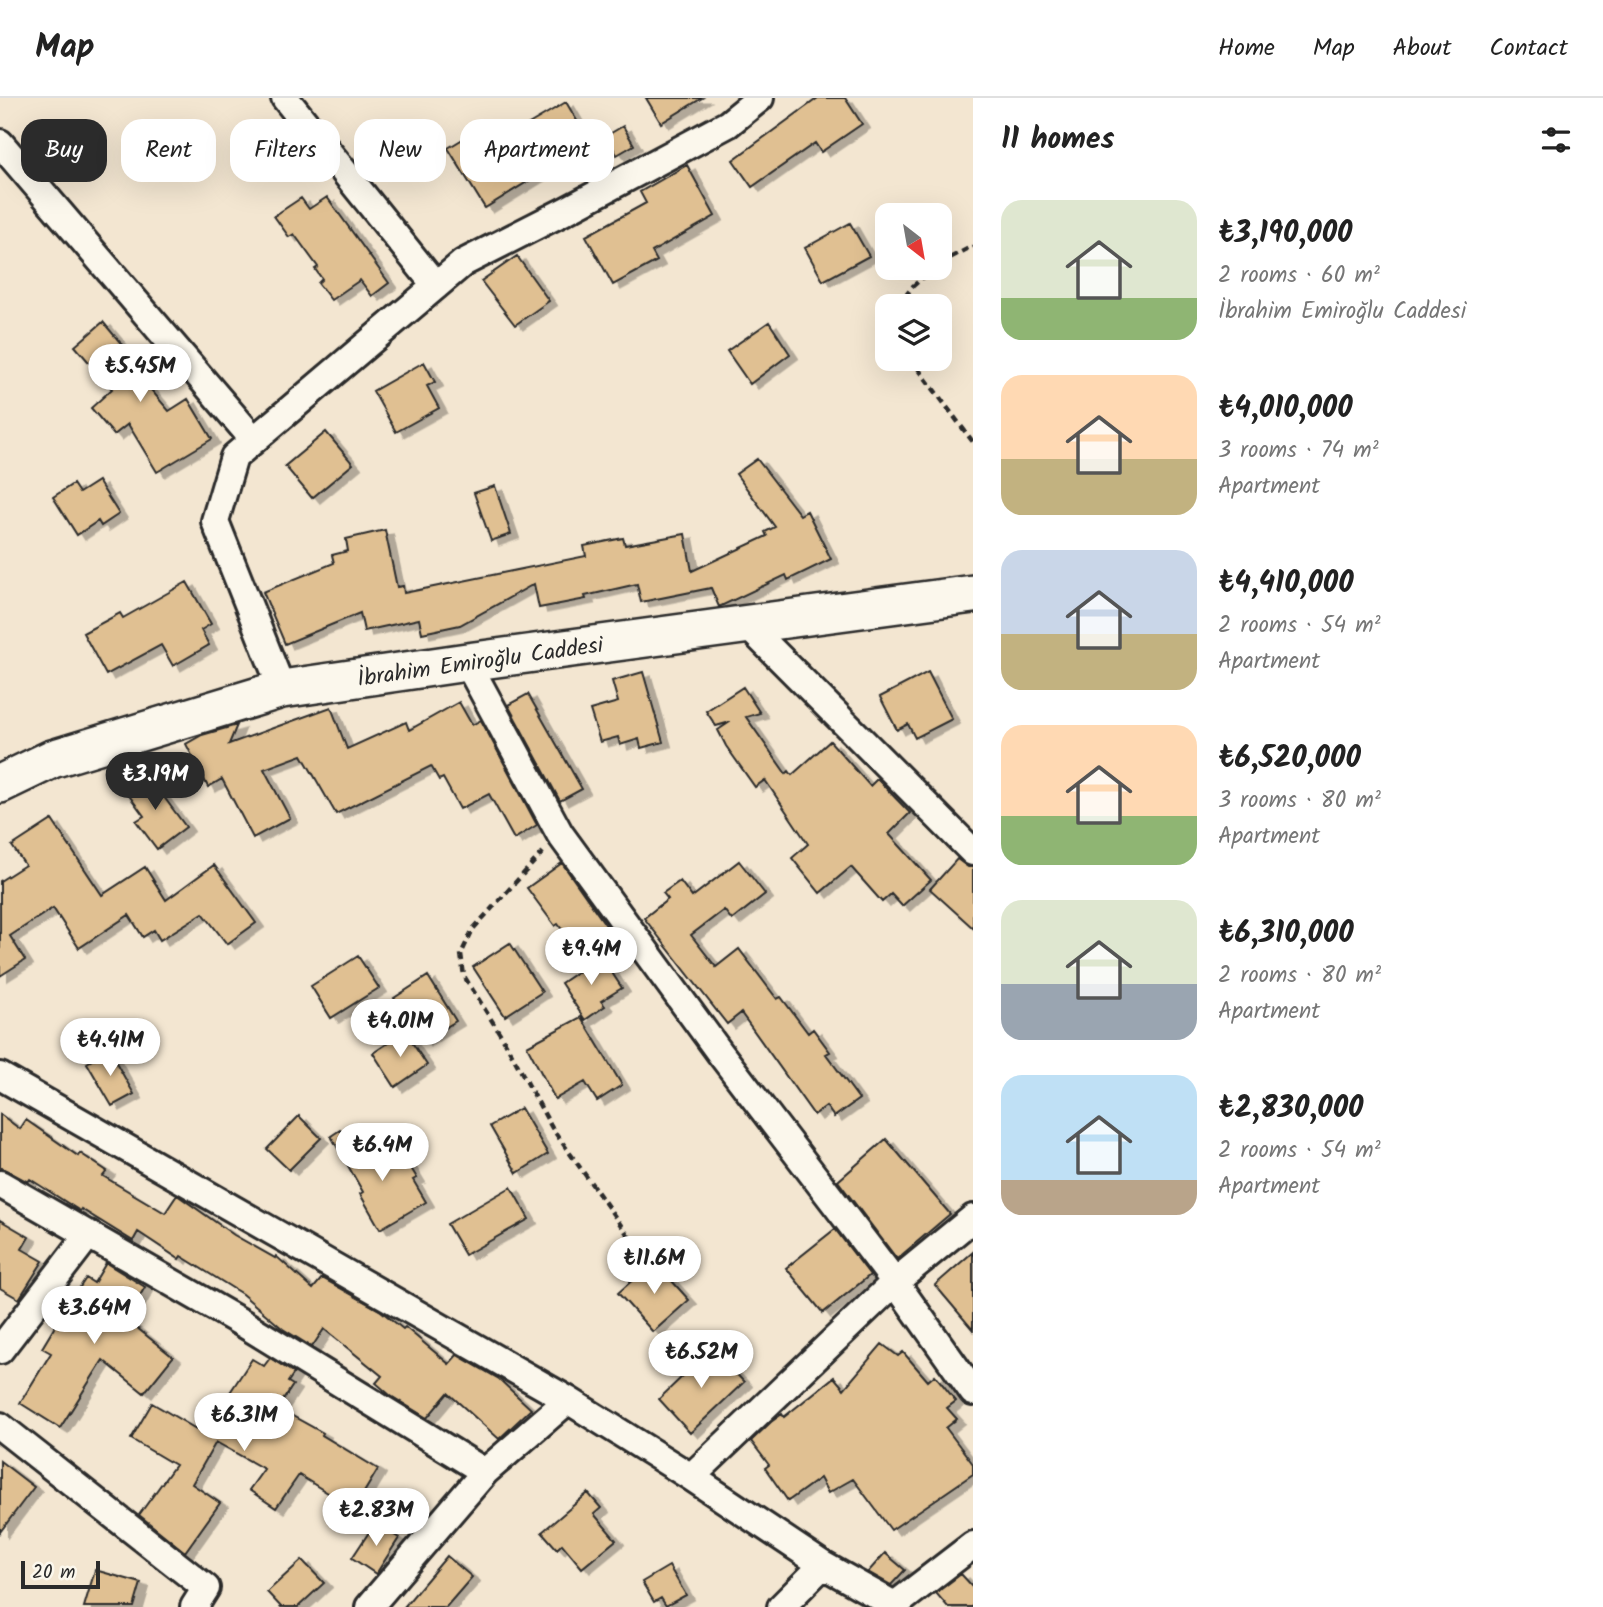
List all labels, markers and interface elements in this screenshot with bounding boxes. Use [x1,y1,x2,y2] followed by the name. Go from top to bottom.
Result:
[35,22,95,75] text: Map
[1218,29,1275,68] text: Home
[1313,29,1355,68] text: Map
[1393,29,1451,68] text: About
[1489,29,1568,68] text: Contact
[1001,116,1114,164] text: 11 homes
[21,119,107,182] chip: Buy
[121,119,216,182] chip: Rent
[230,119,340,182] chip: Filters
[354,119,446,182] chip: New
[460,119,614,182] chip: Apartment
[1537,121,1575,159] icon: filters
[875,203,952,280] north arrow
[875,203,952,371] map controls
[1218,210,1353,258] text: ₺3,190,000
[1057,228,1141,312] icon: home
[1218,258,1380,294] text: 2 rooms · 60 m²
[875,294,952,371] button: layers
[1218,294,1466,330] text: İbrahim Emiroğlu Caddesi
[83,344,197,404] pin: ₺5.45M
[104,349,176,385] text: ₺5.45M
[1218,385,1353,433] text: ₺4,010,000
[1057,403,1141,487] icon: home
[1218,433,1379,469] text: 3 rooms · 74 m²
[1218,469,1320,505] text: Apartment
[1218,560,1354,608] text: ₺4,410,000
[1057,578,1141,662] icon: home
[1218,608,1381,644] text: 2 rooms · 54 m²
[355,628,607,698] street label: İbrahim Emiroğlu Caddesi
[1218,644,1320,680] text: Apartment
[1218,735,1361,783] text: ₺6,520,000
[98,752,212,812] pin: ₺3.19M
[1057,753,1141,837] icon: home
[122,757,188,793] text: ₺3.19M
[1218,783,1381,819] text: 3 rooms · 80 m²
[1218,819,1320,855] text: Apartment
[1218,910,1354,958] text: ₺6,310,000
[542,928,640,987] pin: ₺9.4M
[1057,928,1141,1012] icon: home
[561,932,621,968] text: ₺9.4M
[1218,958,1381,994] text: 2 rooms · 80 m²
[1218,994,1320,1030] text: Apartment
[343,1000,457,1059] pin: ₺4.01M
[367,1004,433,1040] text: ₺4.01M
[53,1018,167,1078] pin: ₺4.41M
[76,1023,144,1059] text: ₺4.41M
[1218,1085,1363,1133] text: ₺2,830,000
[1057,1103,1141,1187] icon: home
[333,1124,431,1183] pin: ₺6.4M
[352,1128,412,1164] text: ₺6.4M
[1218,1133,1381,1169] text: 2 rooms · 54 m²
[1218,1169,1320,1205] text: Apartment
[597,1236,711,1296] pin: ₺11.6M
[623,1241,685,1277] text: ₺11.6M
[37,1286,151,1346] pin: ₺3.64M
[57,1291,131,1327] text: ₺3.64M
[644,1330,758,1390] pin: ₺6.52M
[664,1335,738,1371] text: ₺6.52M
[187,1394,301,1453] pin: ₺6.31M
[210,1398,278,1434] text: ₺6.31M
[319,1488,433,1548] pin: ₺2.83M
[338,1493,414,1529] text: ₺2.83M
[21,1558,100,1590] scale bar
[32,1558,75,1588] text: 20 m

